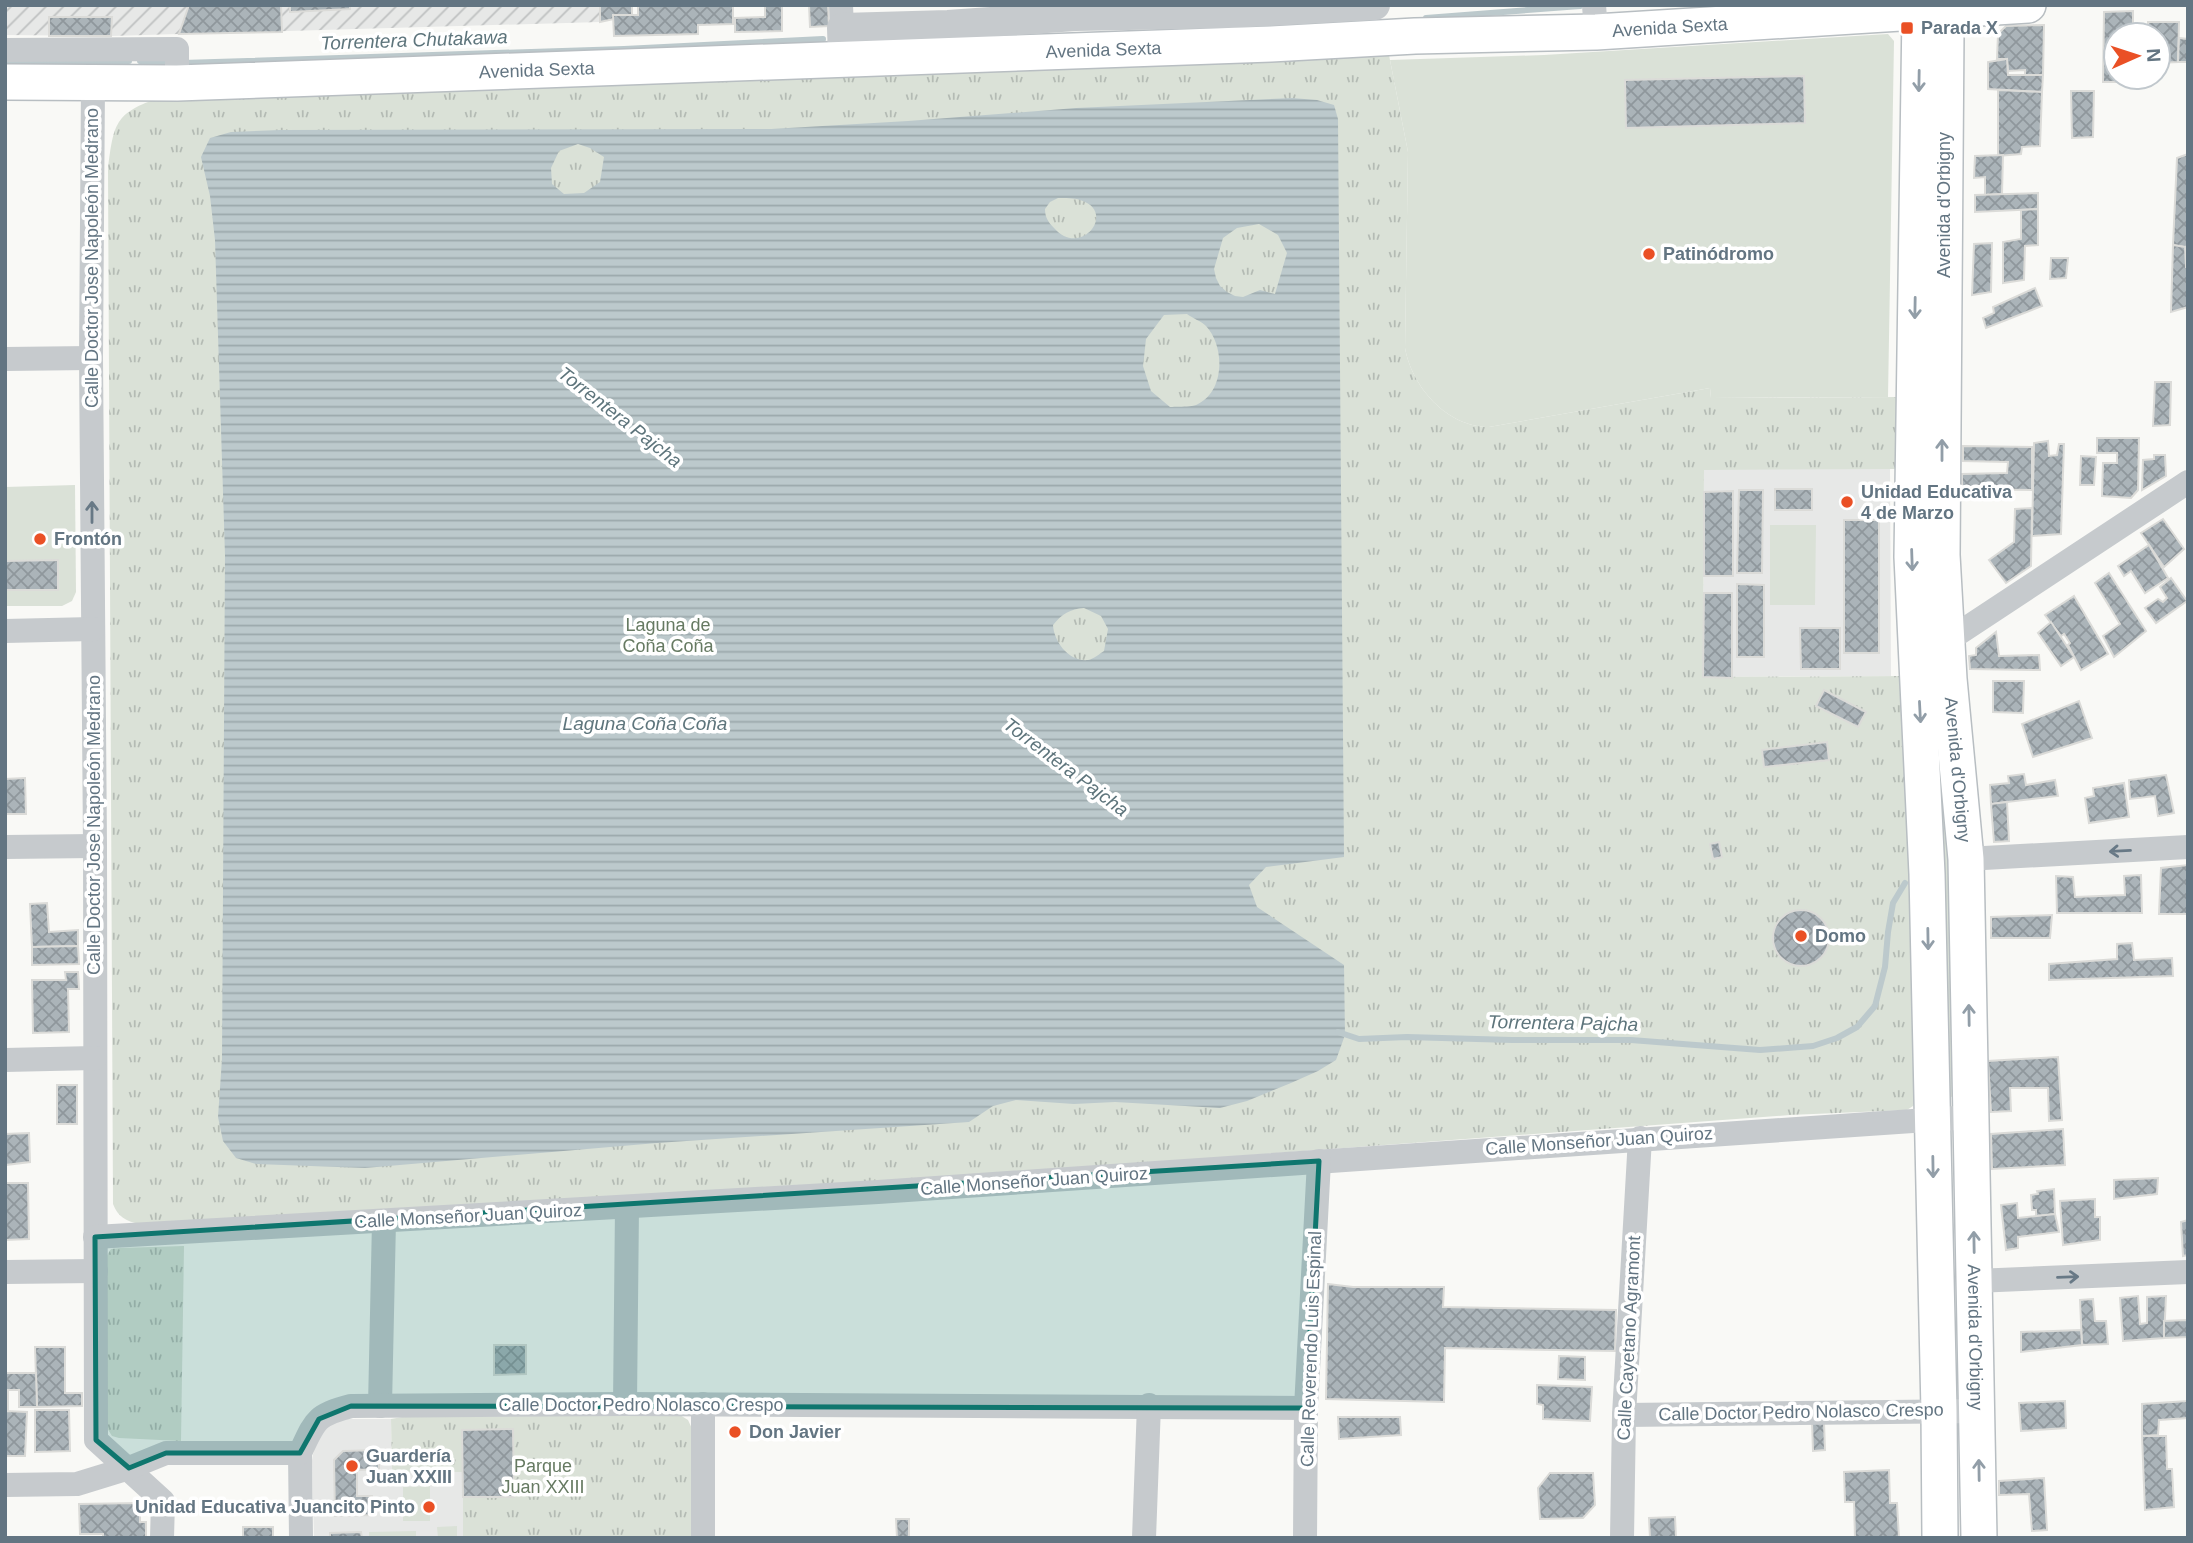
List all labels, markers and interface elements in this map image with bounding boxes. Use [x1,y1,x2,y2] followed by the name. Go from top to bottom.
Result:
[1611,14,1729,41] street label: Avenida Sexta
[1921,18,1998,38] place label: Parada X
[1899,20,1915,36] marker: Parada X
[2102,21,2172,91] north arrow
[320,26,508,54] water label: Torrentera Chutakawa
[1045,38,1163,62] street label: Avenida Sexta
[2143,48,2164,63] text: N
[479,58,596,82] street label: Avenida Sexta
[1912,69,1926,92] one-way arrow
[82,108,102,408] street label: Calle Doctor Jose Napoleón Medrano
[1934,132,1954,278] street label: Avenida d'Orbigny
[1663,244,1774,264] place label: Patinódromo
[1641,246,1657,262] marker: Patinódromo
[1909,296,1922,319] one-way arrow
[554,362,686,472] water label: Torrentera Pajcha
[1935,439,1949,462] one-way arrow
[1861,482,2013,523] place label: Unidad Educativa 4 de Marzo
[1839,494,1855,510] marker: Unidad Educativa 4 de Marzo
[85,501,99,524] one-way arrow
[54,529,122,549] place label: Frontón
[32,531,48,547] marker: Frontón
[1906,548,1919,571] one-way arrow
[622,615,715,656] park label: Laguna de Coña Coña
[84,675,104,975] street label: Calle Doctor Jose Napoleón Medrano
[1941,696,1974,843] street label: Avenida d'Orbigny
[1913,700,1926,723] one-way arrow
[563,713,727,734] water label: Laguna Coña Coña
[1000,713,1132,821] water label: Torrentera Pajcha
[2108,844,2131,857] one-way arrow
[1815,926,1866,946] place label: Domo
[1921,927,1935,950] one-way arrow
[1793,928,1809,944] marker: Domo
[1962,1003,1976,1026] one-way arrow
[1488,1011,1638,1035] water label: Torrentera Pajcha
[1485,1123,1713,1159] street label: Calle Monseñor Juan Quiroz
[1926,1155,1940,1178] one-way arrow
[920,1163,1148,1199] street label: Calle Monseñor Juan Quiroz
[354,1200,582,1232] street label: Calle Monseñor Juan Quiroz
[1297,1231,1325,1467] street label: Calle Reverendo Luis Espinal
[1968,1231,1981,1254] one-way arrow
[1614,1235,1644,1441] street label: Calle Cayetano Agramont
[1964,1264,1987,1411] street label: Avenida d'Orbigny
[2056,1271,2079,1284] one-way arrow
[498,1395,784,1415] street label: Calle Doctor Pedro Nolasco Crespo
[1658,1400,1944,1424] street label: Calle Doctor Pedro Nolasco Crespo
[749,1422,841,1442] place label: Don Javier
[727,1424,743,1440] marker: Don Javier
[366,1446,452,1487] place label: Guardería Juan XXIII
[501,1456,585,1497] park label: Parque Juan XXIII
[344,1458,360,1474] marker: Guardería Juan XXIII
[1972,1458,1985,1481] one-way arrow
[135,1497,415,1517] place label: Unidad Educativa Juancito Pinto
[421,1499,437,1515] marker: Unidad Educativa Juancito Pinto

